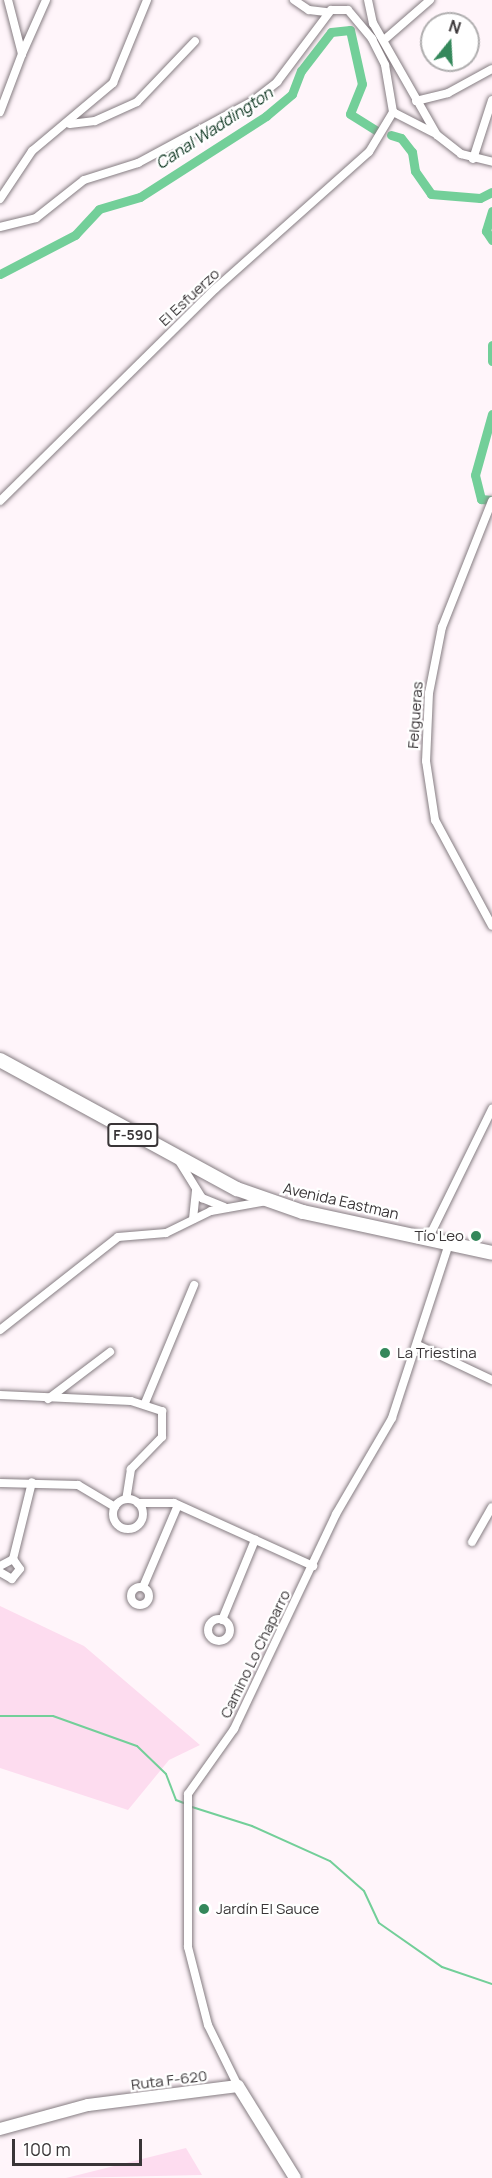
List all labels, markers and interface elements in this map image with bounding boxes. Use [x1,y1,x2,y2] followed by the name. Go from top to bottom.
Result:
[420,12,480,72] north arrow
[446,15,464,39] text: N
[152,83,276,173] water label: Canal Waddington
[155,264,223,330] street label: El Esfuerzo
[404,681,426,749] street label: Felgueras
[106,1124,160,1146] road number: F-590
[281,1179,401,1223] street label: Avenida Eastman
[414,1227,464,1245] place label: Tío Leo
[469,1229,483,1243] marker: Tío Leo
[397,1344,476,1362] place label: La Triestina
[378,1346,392,1360] marker: La Triestina
[216,1587,294,1721] street label: Camino Lo Chaparro
[216,1900,319,1918] place label: Jardín El Sauce
[197,1902,211,1916] marker: Jardín El Sauce
[130,2066,208,2094] street label: Ruta F-620
[15,2127,146,2165] scale bar
[23,2137,71,2161] text: 100 m

